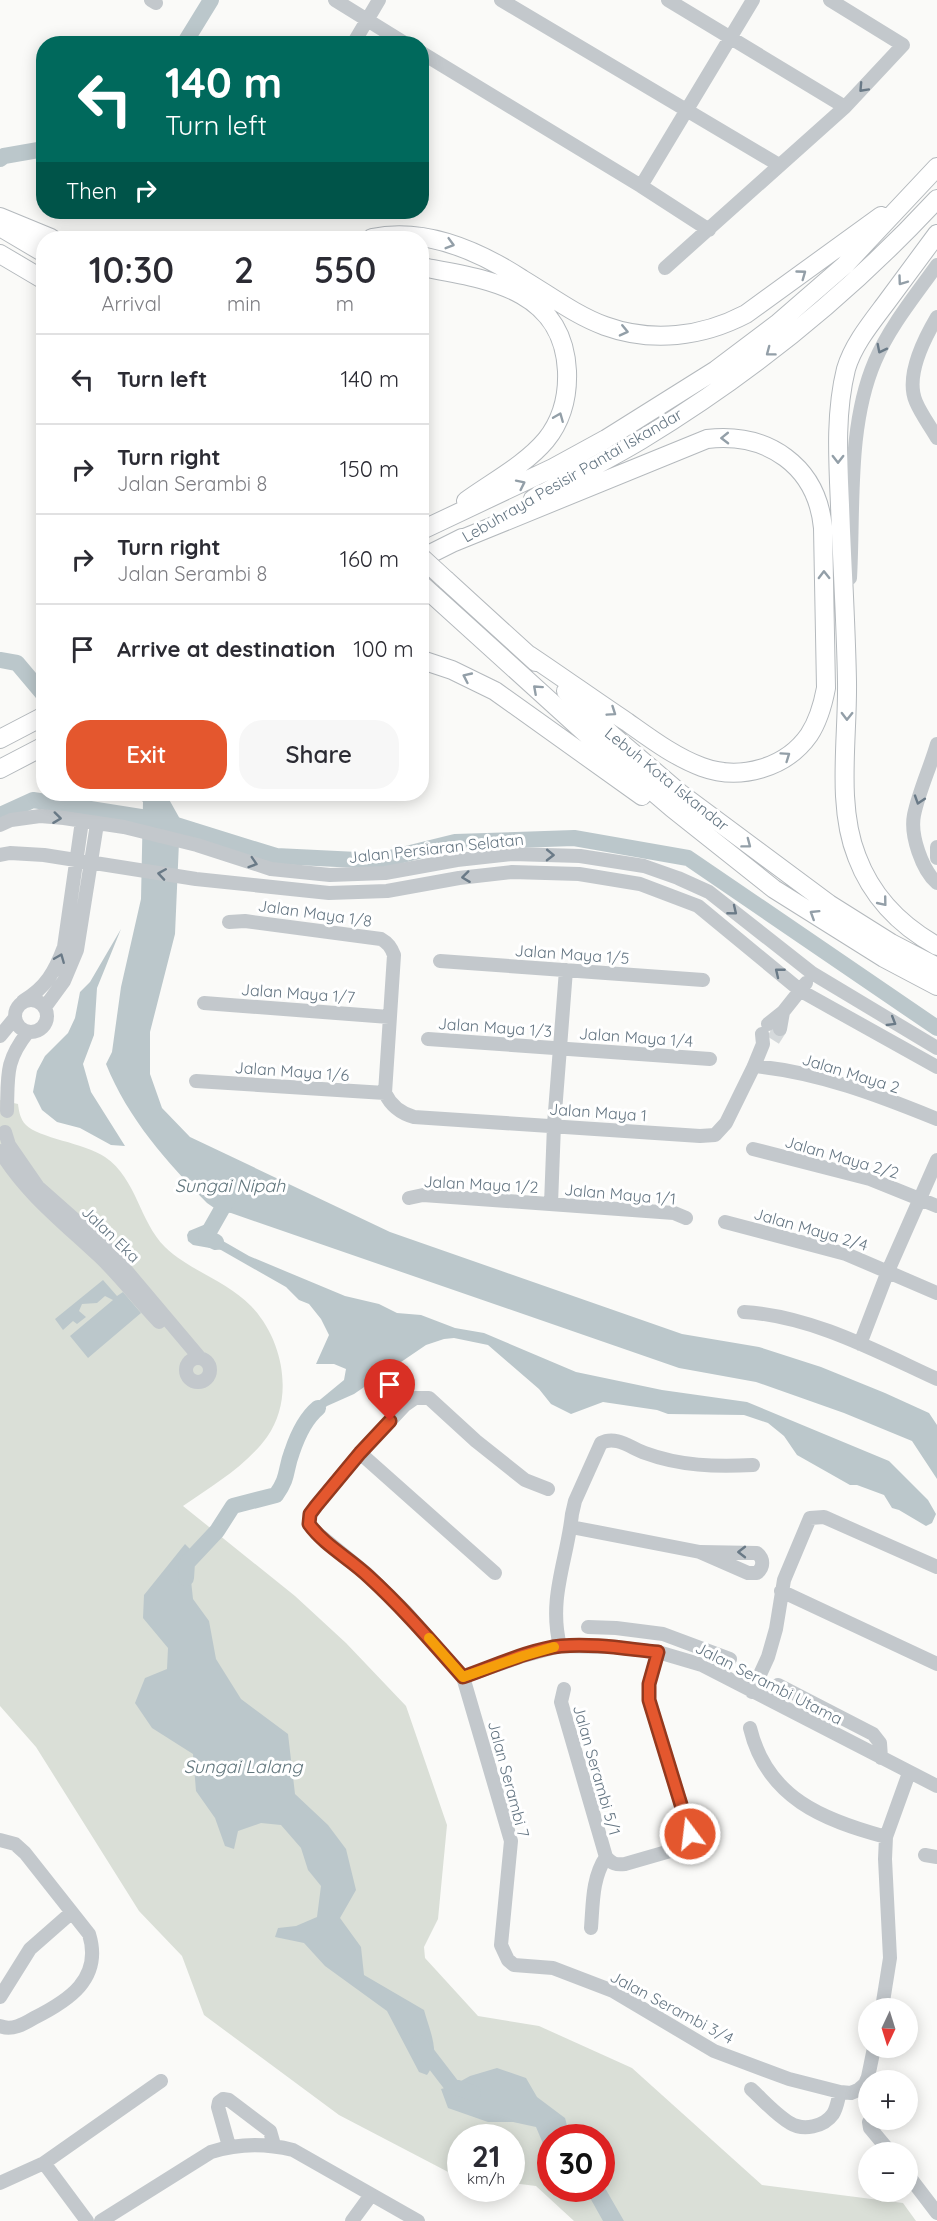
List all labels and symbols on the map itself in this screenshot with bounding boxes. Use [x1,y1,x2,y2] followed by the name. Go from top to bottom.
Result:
[859,81,870,92] one-way arrow
[444,237,455,249] one-way arrow
[795,270,806,281] one-way arrow
[899,274,910,285] one-way arrow
[619,324,629,337] one-way arrow
[877,342,888,353] one-way arrow
[765,344,776,355] one-way arrow
[458,404,686,546] street label: Lebuhraya Pesisir Pantai Iskandar
[552,412,564,423] one-way arrow
[720,432,729,444] one-way arrow
[832,454,844,463] one-way arrow
[515,480,526,491] one-way arrow
[818,570,830,579] one-way arrow
[462,672,473,684] one-way arrow
[533,685,543,696] one-way arrow
[605,704,616,715] one-way arrow
[841,712,853,721] one-way arrow
[601,723,733,835] street label: Lebuh Kota Iskandar
[780,752,791,763] one-way arrow
[914,794,926,805] one-way arrow
[52,811,61,823] one-way arrow
[347,829,525,867] street label: Jalan Persiaran Selatan
[741,837,752,848] one-way arrow
[546,849,555,861] one-way arrow
[247,856,258,868] one-way arrow
[158,868,167,880] one-way arrow
[461,871,471,883] one-way arrow
[257,895,373,931] street label: Jalan Maya 1/8
[876,895,887,906] one-way arrow
[726,903,737,914] one-way arrow
[810,910,821,921] one-way arrow
[514,940,630,968] street label: Jalan Maya 1/5
[52,953,65,964] one-way arrow
[775,969,786,980] one-way arrow
[240,979,356,1007] street label: Jalan Maya 1/7
[437,1013,553,1041] street label: Jalan Maya 1/3
[886,1015,896,1027] one-way arrow
[578,1023,694,1051] street label: Jalan Maya 1/4
[800,1049,902,1097] street label: Jalan Maya 2
[234,1057,350,1085] street label: Jalan Maya 1/6
[548,1099,648,1125] street label: Jalan Maya 1
[783,1131,902,1183] street label: Jalan Maya 2/2
[423,1171,539,1197] street label: Jalan Maya 1/2
[175,1174,286,1197] water label: Sungai Nipah
[563,1179,677,1209] street label: Jalan Maya 1/1
[78,1201,144,1267] street label: Jalan Eka
[752,1203,870,1255] street label: Jalan Maya 2/4
[364,1359,415,1421] pin
[738,1546,747,1558] one-way arrow
[692,1637,846,1729] street label: Jalan Serambi Utama
[569,1703,625,1837] street label: Jalan Serambi 5/1
[484,1719,534,1839] street label: Jalan Serambi 7
[184,1755,304,1778] water label: Sungai Lalang
[658,1802,722,1866] position arrow
[607,1966,737,2048] street label: Jalan Serambi 3/4
[858,1998,918,2058] north arrow
[537,2124,615,2202] speed limit sign: 30

